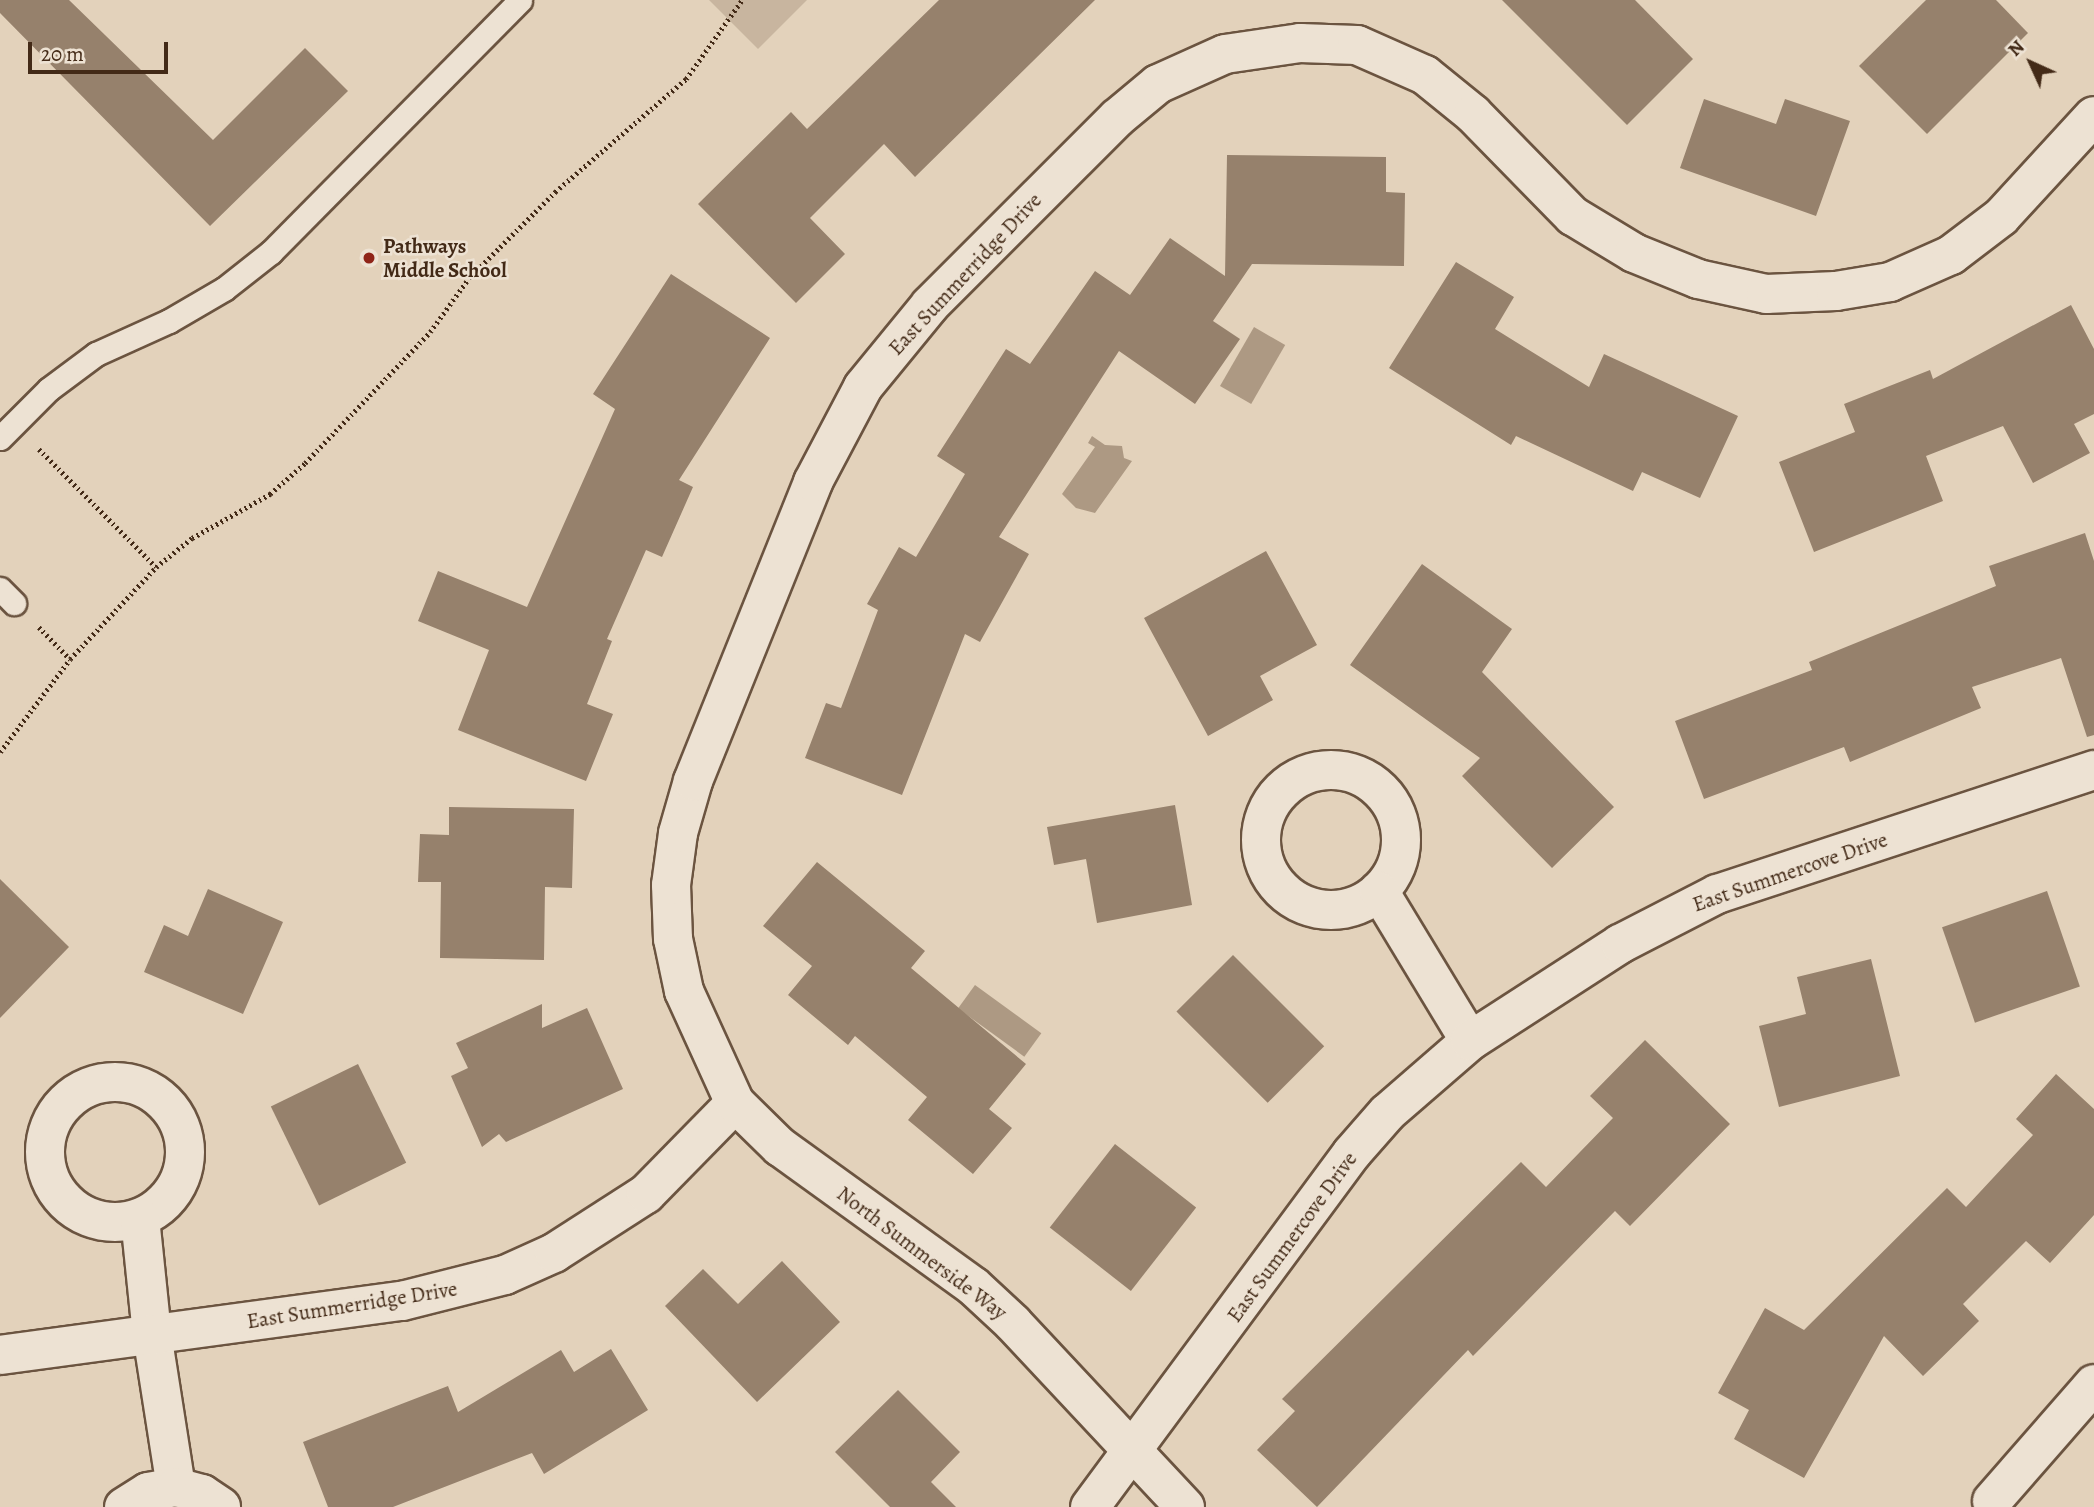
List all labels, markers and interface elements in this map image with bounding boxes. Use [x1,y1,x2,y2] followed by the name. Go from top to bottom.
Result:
[32,28,172,72] scale bar
[1996,28,2066,98] north arrow
[2002,34,2030,62] text: N
[41,40,84,68] text: 20 m
[883,188,1047,360] street label: East Summerridge Drive
[383,233,507,283] place label: Pathways Middle School
[361,250,377,266] marker: Pathways Middle School
[1689,827,1891,917] street label: East Summercove Drive
[1222,1147,1362,1327] street label: East Summercove Drive
[832,1181,1012,1325] street label: North Summerside Way
[245,1276,459,1334] street label: East Summerridge Drive

